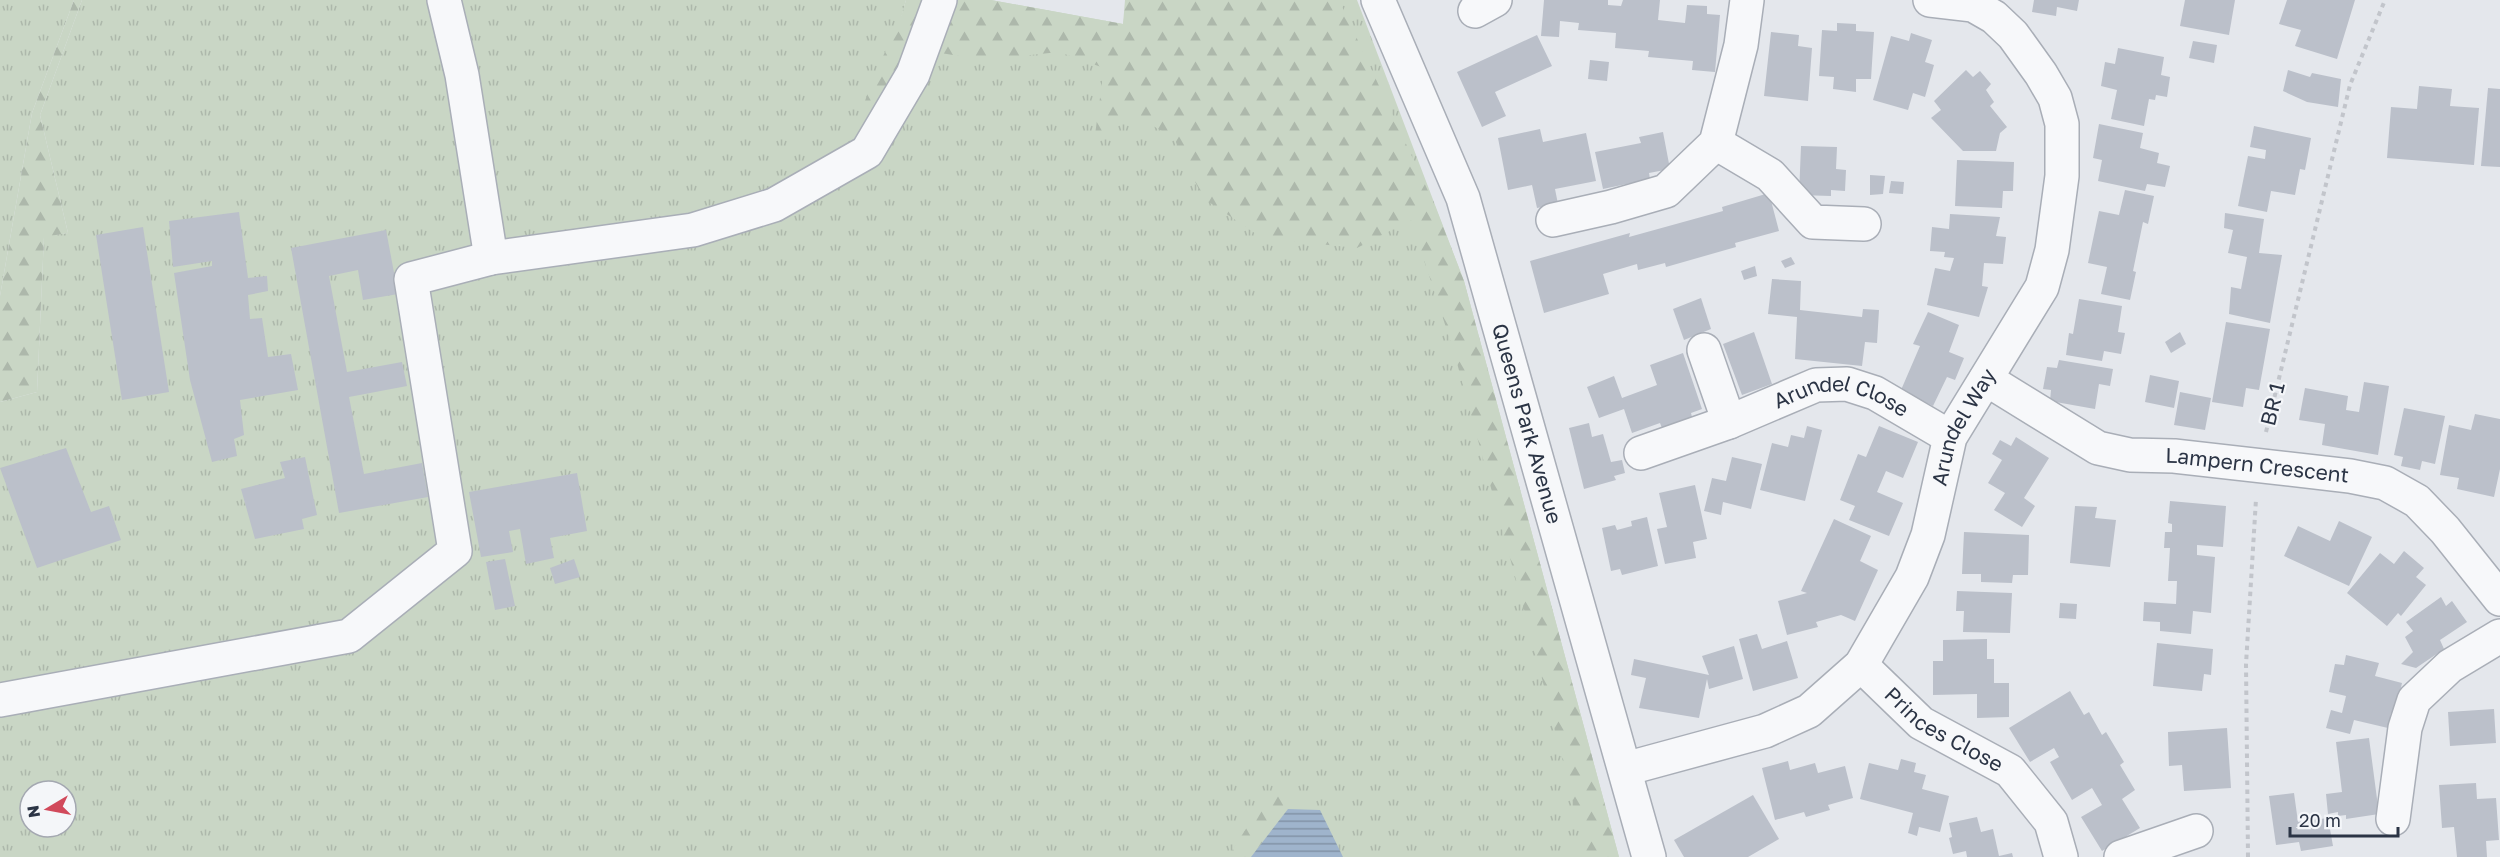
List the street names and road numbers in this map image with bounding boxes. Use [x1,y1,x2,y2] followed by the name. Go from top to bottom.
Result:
[1487,320,1568,527] street label: Queens Park Avenue
[1925,363,2001,488] street label: Arundel Way
[1769,370,1914,422] street label: Arundel Close
[2254,379,2290,428] street label: BR 1
[2165,442,2350,488] street label: Lampern Crescent
[1880,681,2008,777] street label: Princes Close

